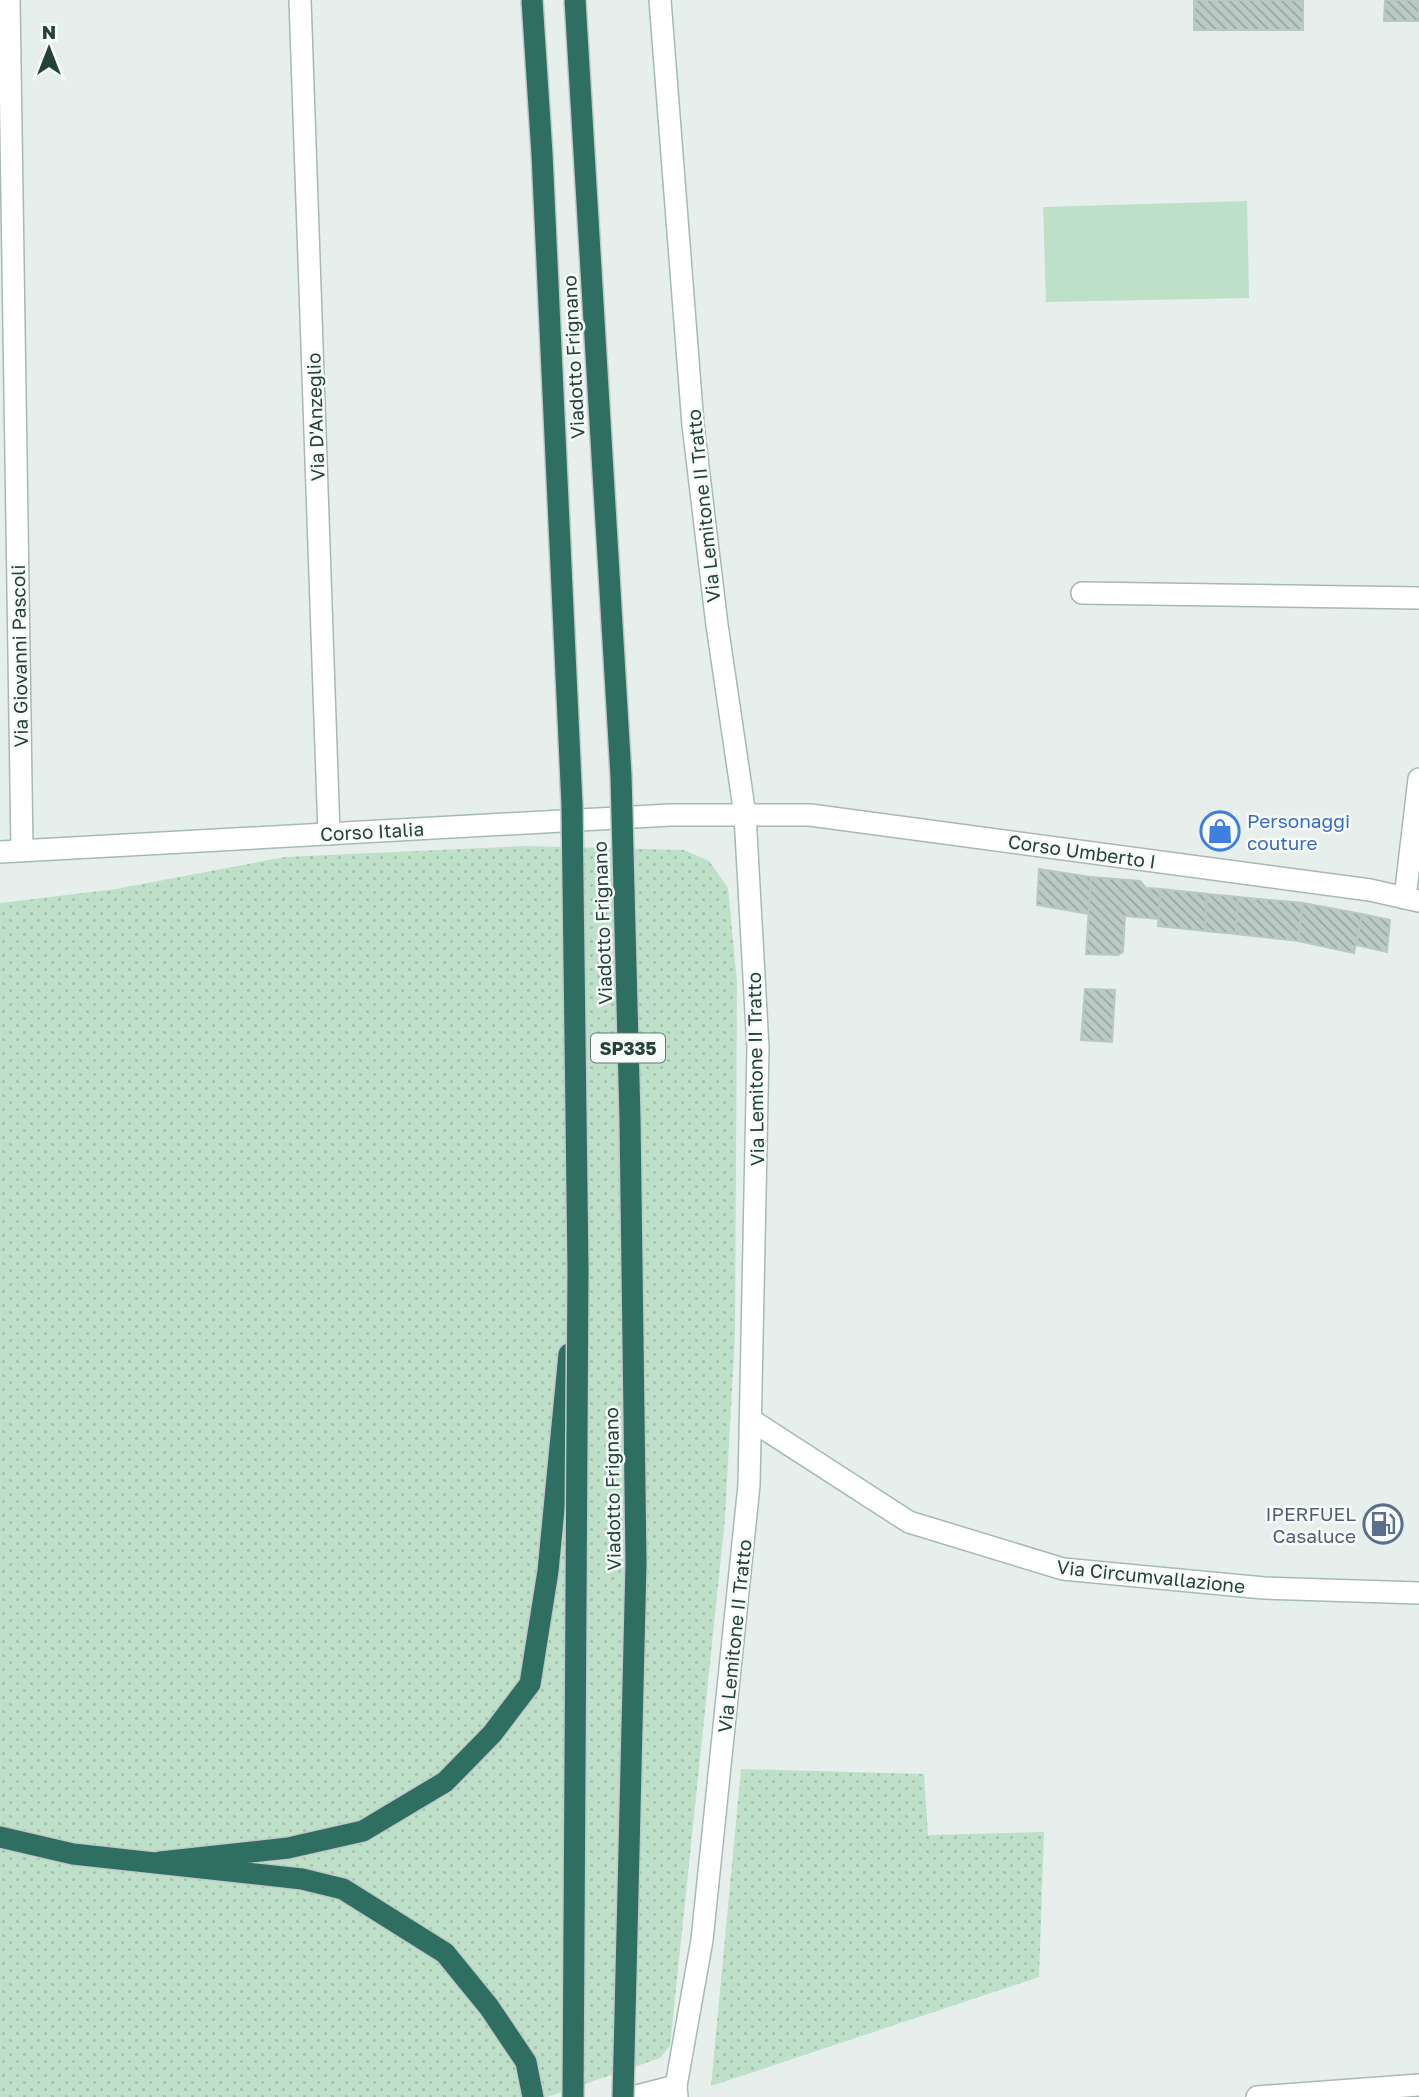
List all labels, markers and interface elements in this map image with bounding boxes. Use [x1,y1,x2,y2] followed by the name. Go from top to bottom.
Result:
[14,14,84,84] north arrow
[42,20,56,43] text: N
[557,275,589,439] street label: Viadotto Frignano
[301,352,329,482] street label: Via D'Anzeglio
[681,408,725,604] street label: Via Lemitone II Tratto
[6,564,32,748] street label: Via Giovanni Pascoli
[1247,809,1350,854] place label: Personaggi couture
[1199,810,1241,852] shop icon: Personaggi couture
[319,817,425,845] street label: Corso Italia
[1007,829,1157,873] street label: Corso Umberto I
[588,841,616,1005] street label: Viadotto Frignano
[742,972,768,1166] street label: Via Lemitone II Tratto
[591,1034,665,1063] road number: SP335
[599,1407,625,1571] street label: Viadotto Frignano
[1265,1502,1356,1547] place label: IPERFUEL Casaluce
[1362,1503,1404,1545] fuel station icon: IPERFUEL Casaluce
[712,1538,756,1734] street label: Via Lemitone II Tratto
[1056,1555,1246,1597] street label: Via Circumvallazione

